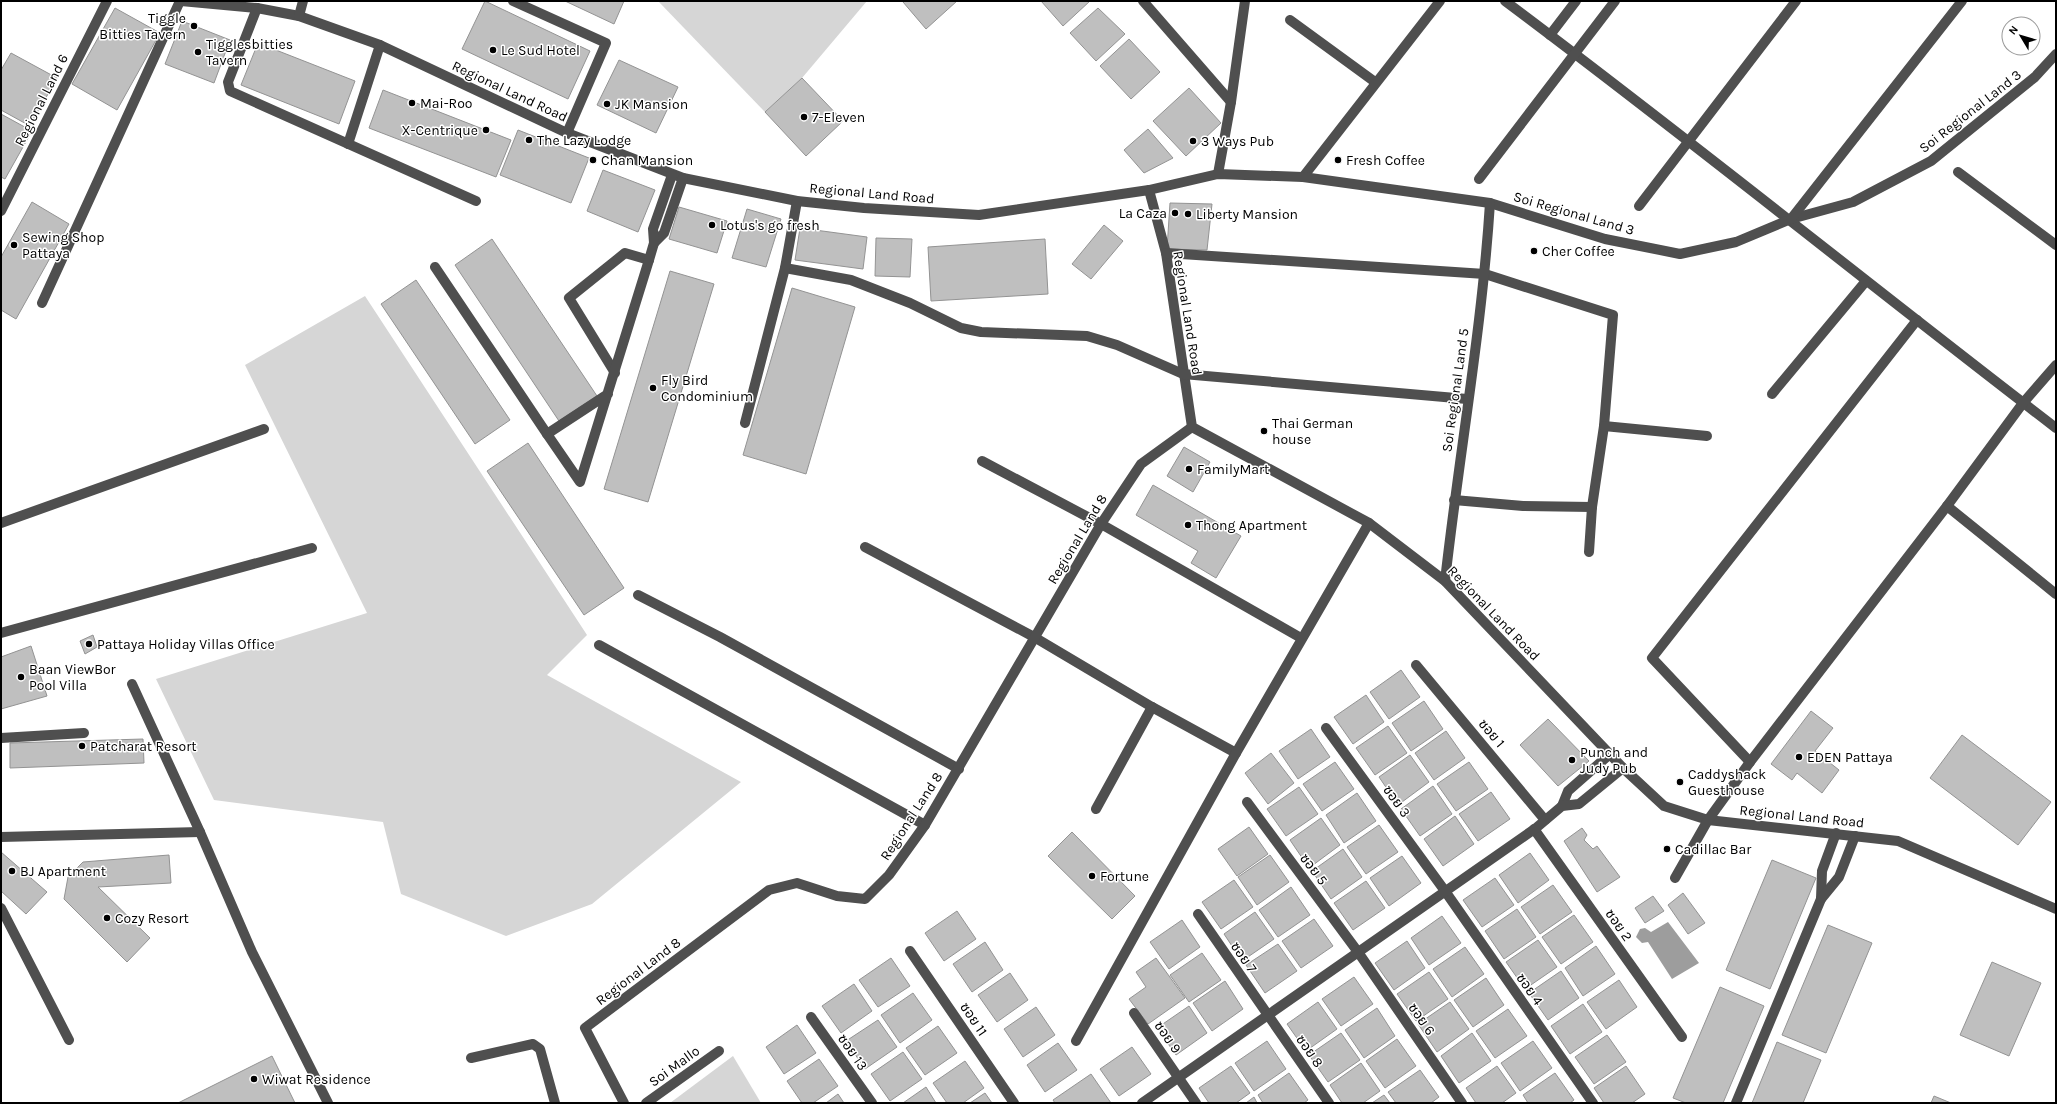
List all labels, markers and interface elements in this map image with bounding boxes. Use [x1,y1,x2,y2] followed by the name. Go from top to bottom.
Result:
[99,10,186,43] place label: Tiggle Bitties Tavern
[2001,16,2041,56] north arrow
[189,21,199,31] marker: Tiggle Bitties Tavern
[2006,23,2021,37] text: N
[206,36,293,69] place label: Tigglesbitties Tavern
[501,42,580,59] place label: Le Sud Hotel
[488,45,498,55] marker: Le Sud Hotel
[193,47,203,57] marker: Tigglesbitties Tavern
[11,51,72,149] street label: Regional Land 6
[449,57,570,126] street label: Regional Land Road
[1916,66,2025,157] street label: Soi Regional Land 3
[420,95,473,112] place label: Mai-Roo
[615,96,688,113] place label: JK Mansion
[407,98,417,108] marker: Mai-Roo
[602,99,612,109] marker: JK Mansion
[812,109,865,126] place label: 7-Eleven
[799,112,809,122] marker: 7-Eleven
[402,122,478,139] place label: X-Centrique
[481,125,491,135] marker: X-Centrique
[537,132,631,149] place label: The Lazy Lodge
[1201,133,1274,150] place label: 3 Ways Pub
[524,135,534,145] marker: The Lazy Lodge
[1188,136,1198,146] marker: 3 Ways Pub
[601,152,693,169] place label: Chan Mansion
[1346,152,1425,169] place label: Fresh Coffee
[588,155,598,165] marker: Chan Mansion
[1333,155,1343,165] marker: Fresh Coffee
[809,180,935,207] street label: Regional Land Road
[1511,188,1636,239] street label: Soi Regional Land 3
[1119,205,1167,222] place label: La Caza
[1196,206,1298,223] place label: Liberty Mansion
[1170,208,1180,218] marker: La Caza
[1183,209,1193,219] marker: Liberty Mansion
[720,217,820,234] place label: Lotus's go fresh
[707,220,717,230] marker: Lotus's go fresh
[22,229,104,262] place label: Sewing Shop Pattaya
[9,240,19,250] marker: Sewing Shop Pattaya
[1542,243,1615,260] place label: Cher Coffee
[1529,246,1539,256] marker: Cher Coffee
[1169,250,1206,376] street label: Regional Land Road
[1438,327,1473,453] street label: Soi Regional Land 5
[661,372,753,405] place label: Fly Bird Condominium
[648,383,658,393] marker: Fly Bird Condominium
[1272,415,1353,448] place label: Thai German house
[1259,426,1269,436] marker: Thai German house
[1197,461,1269,478] place label: FamilyMart
[1184,464,1194,474] marker: FamilyMart
[1044,491,1111,587] street label: Regional Land 8
[1196,517,1307,534] place label: Thong Apartment
[1183,520,1193,530] marker: Thong Apartment
[1444,562,1543,664] street label: Regional Land Road
[97,636,275,653] place label: Pattaya Holiday Villas Office
[84,639,94,649] marker: Pattaya Holiday Villas Office
[29,661,117,694] place label: Baan ViewBor Pool Villa
[16,672,26,682] marker: Baan ViewBor Pool Villa
[1475,716,1508,751] street label: ซอย 1
[90,738,197,755] place label: Patcharat Resort
[77,741,87,751] marker: Patcharat Resort
[1580,744,1648,777] place label: Punch and Judy Pub
[1807,749,1893,766] place label: EDEN Pattaya
[1794,752,1804,762] marker: EDEN Pattaya
[1567,755,1577,765] marker: Punch and Judy Pub
[1688,766,1766,799] place label: Caddyshack Guesthouse
[877,769,946,864] street label: Regional Land 8
[1675,777,1685,787] marker: Caddyshack Guesthouse
[1379,782,1414,821] street label: ซอย 3
[1739,801,1865,832] street label: Regional Land Road
[1675,841,1752,858] place label: Cadillac Bar
[1662,844,1672,854] marker: Cadillac Bar
[1296,850,1331,889] street label: ซอย 5
[20,863,106,880] place label: BJ Apartment
[7,866,17,876] marker: BJ Apartment
[1100,868,1149,885] place label: Fortune
[1087,871,1097,881] marker: Fortune
[1601,906,1636,945] street label: ซอย 2
[115,910,189,927] place label: Cozy Resort
[102,913,112,923] marker: Cozy Resort
[593,934,684,1009] street label: Regional Land 8
[1227,938,1261,976] street label: ซอย 7
[1513,970,1547,1009] street label: ซอย 4
[956,999,991,1039] street label: ซอย 11
[1404,1000,1439,1039] street label: ซอย 6
[1150,1018,1185,1057] street label: ซอย 9
[834,1031,871,1074] street label: ซอย 13
[1292,1032,1327,1071] street label: ซอย 8
[646,1042,703,1091] street label: Soi Mallo
[262,1071,371,1088] place label: Wiwat Residence
[249,1074,259,1084] marker: Wiwat Residence

